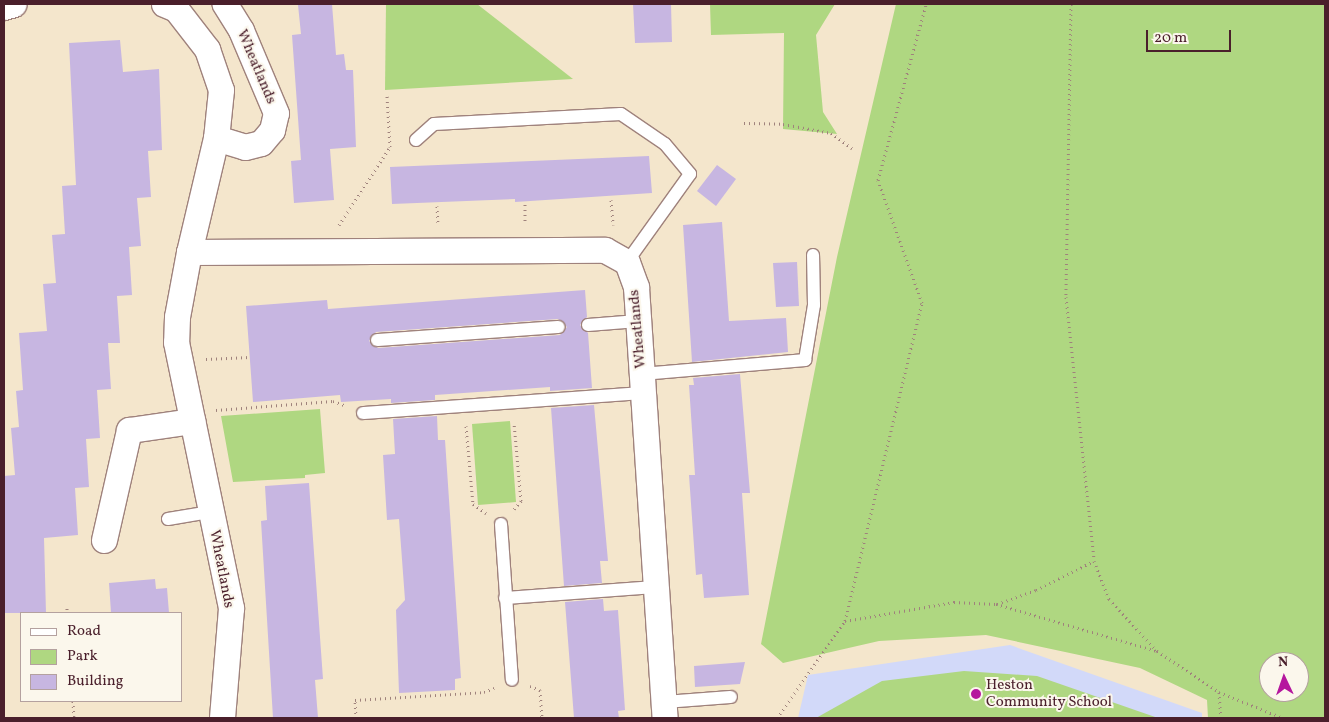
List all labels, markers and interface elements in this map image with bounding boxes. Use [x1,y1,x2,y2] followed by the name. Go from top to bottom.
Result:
[1149,20,1234,52] scale bar
[232,27,280,107] street label: Wheatlands
[1154,28,1187,49] text: 20 m
[626,289,650,369] street label: Wheatlands
[205,528,237,610] street label: Wheatlands
[20,612,182,702] legend
[67,621,101,642] text: Road
[67,646,98,667] text: Park
[1259,652,1309,702] north arrow
[1278,653,1289,672] text: N
[67,671,123,692] text: Building
[986,676,1112,711] place label: Heston Community School
[970,688,982,700] marker: Heston Community School

